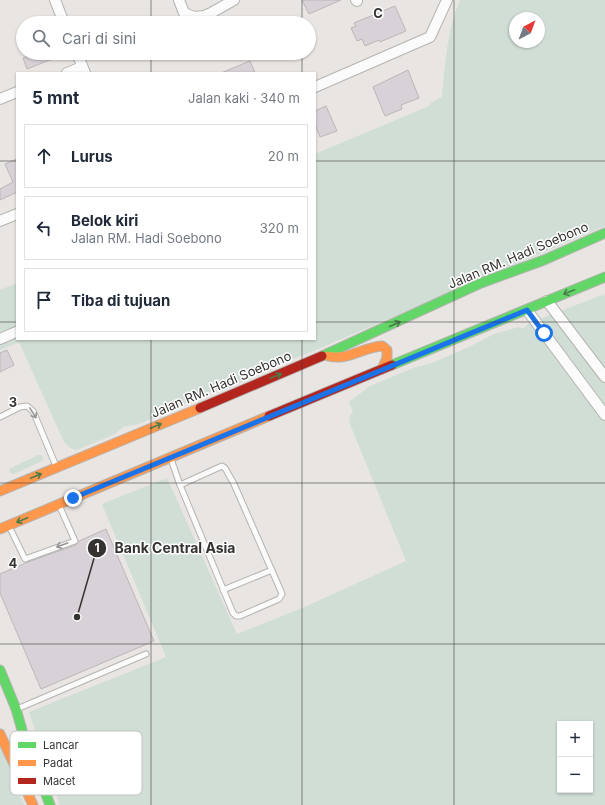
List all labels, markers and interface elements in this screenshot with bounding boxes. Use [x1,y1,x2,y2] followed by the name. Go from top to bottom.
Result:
[373,5,383,21] text: C
[509,12,545,48] north arrow
[16,16,316,60] search box
[30,27,52,49] icon: search
[62,29,136,48] text: Cari di sini
[32,88,79,108] text: 5 mnt
[188,90,300,106] text: Jalan kaki · 340 m
[33,145,55,167] icon: ahead
[71,147,113,166] text: Lurus
[268,148,299,164] text: 20 m
[71,211,138,230] text: Belok kiri
[33,217,55,239] icon: left
[446,218,591,292] street label: Jalan RM. Hadi Soebono
[260,220,299,236] text: 320 m
[71,230,222,246] text: Jalan RM. Hadi Soebono
[33,289,55,311] icon: arrive
[564,289,576,297] one-way arrow
[71,291,170,310] text: Tiba di tujuan
[388,319,400,327] one-way arrow
[535,324,553,342] route start
[149,347,294,421] street label: Jalan RM. Hadi Soebono
[269,371,281,379] one-way arrow
[9,394,17,410] text: 3
[28,408,37,419] one-way arrow
[149,421,161,429] one-way arrow
[29,471,41,479] one-way arrow
[64,489,82,507] route end
[17,516,29,524] one-way arrow
[87,535,244,561] callout: Bank Central Asia
[115,539,235,556] text: Bank Central Asia
[94,540,100,555] text: 1
[57,542,69,550] one-way arrow
[9,555,18,571] text: 4
[557,721,593,793] map controls
[557,721,593,757] button: +
[10,731,142,795] legend
[43,738,79,752] text: Lancar
[43,756,73,770] text: Padat
[557,757,593,793] button: −
[43,774,76,788] text: Macet

